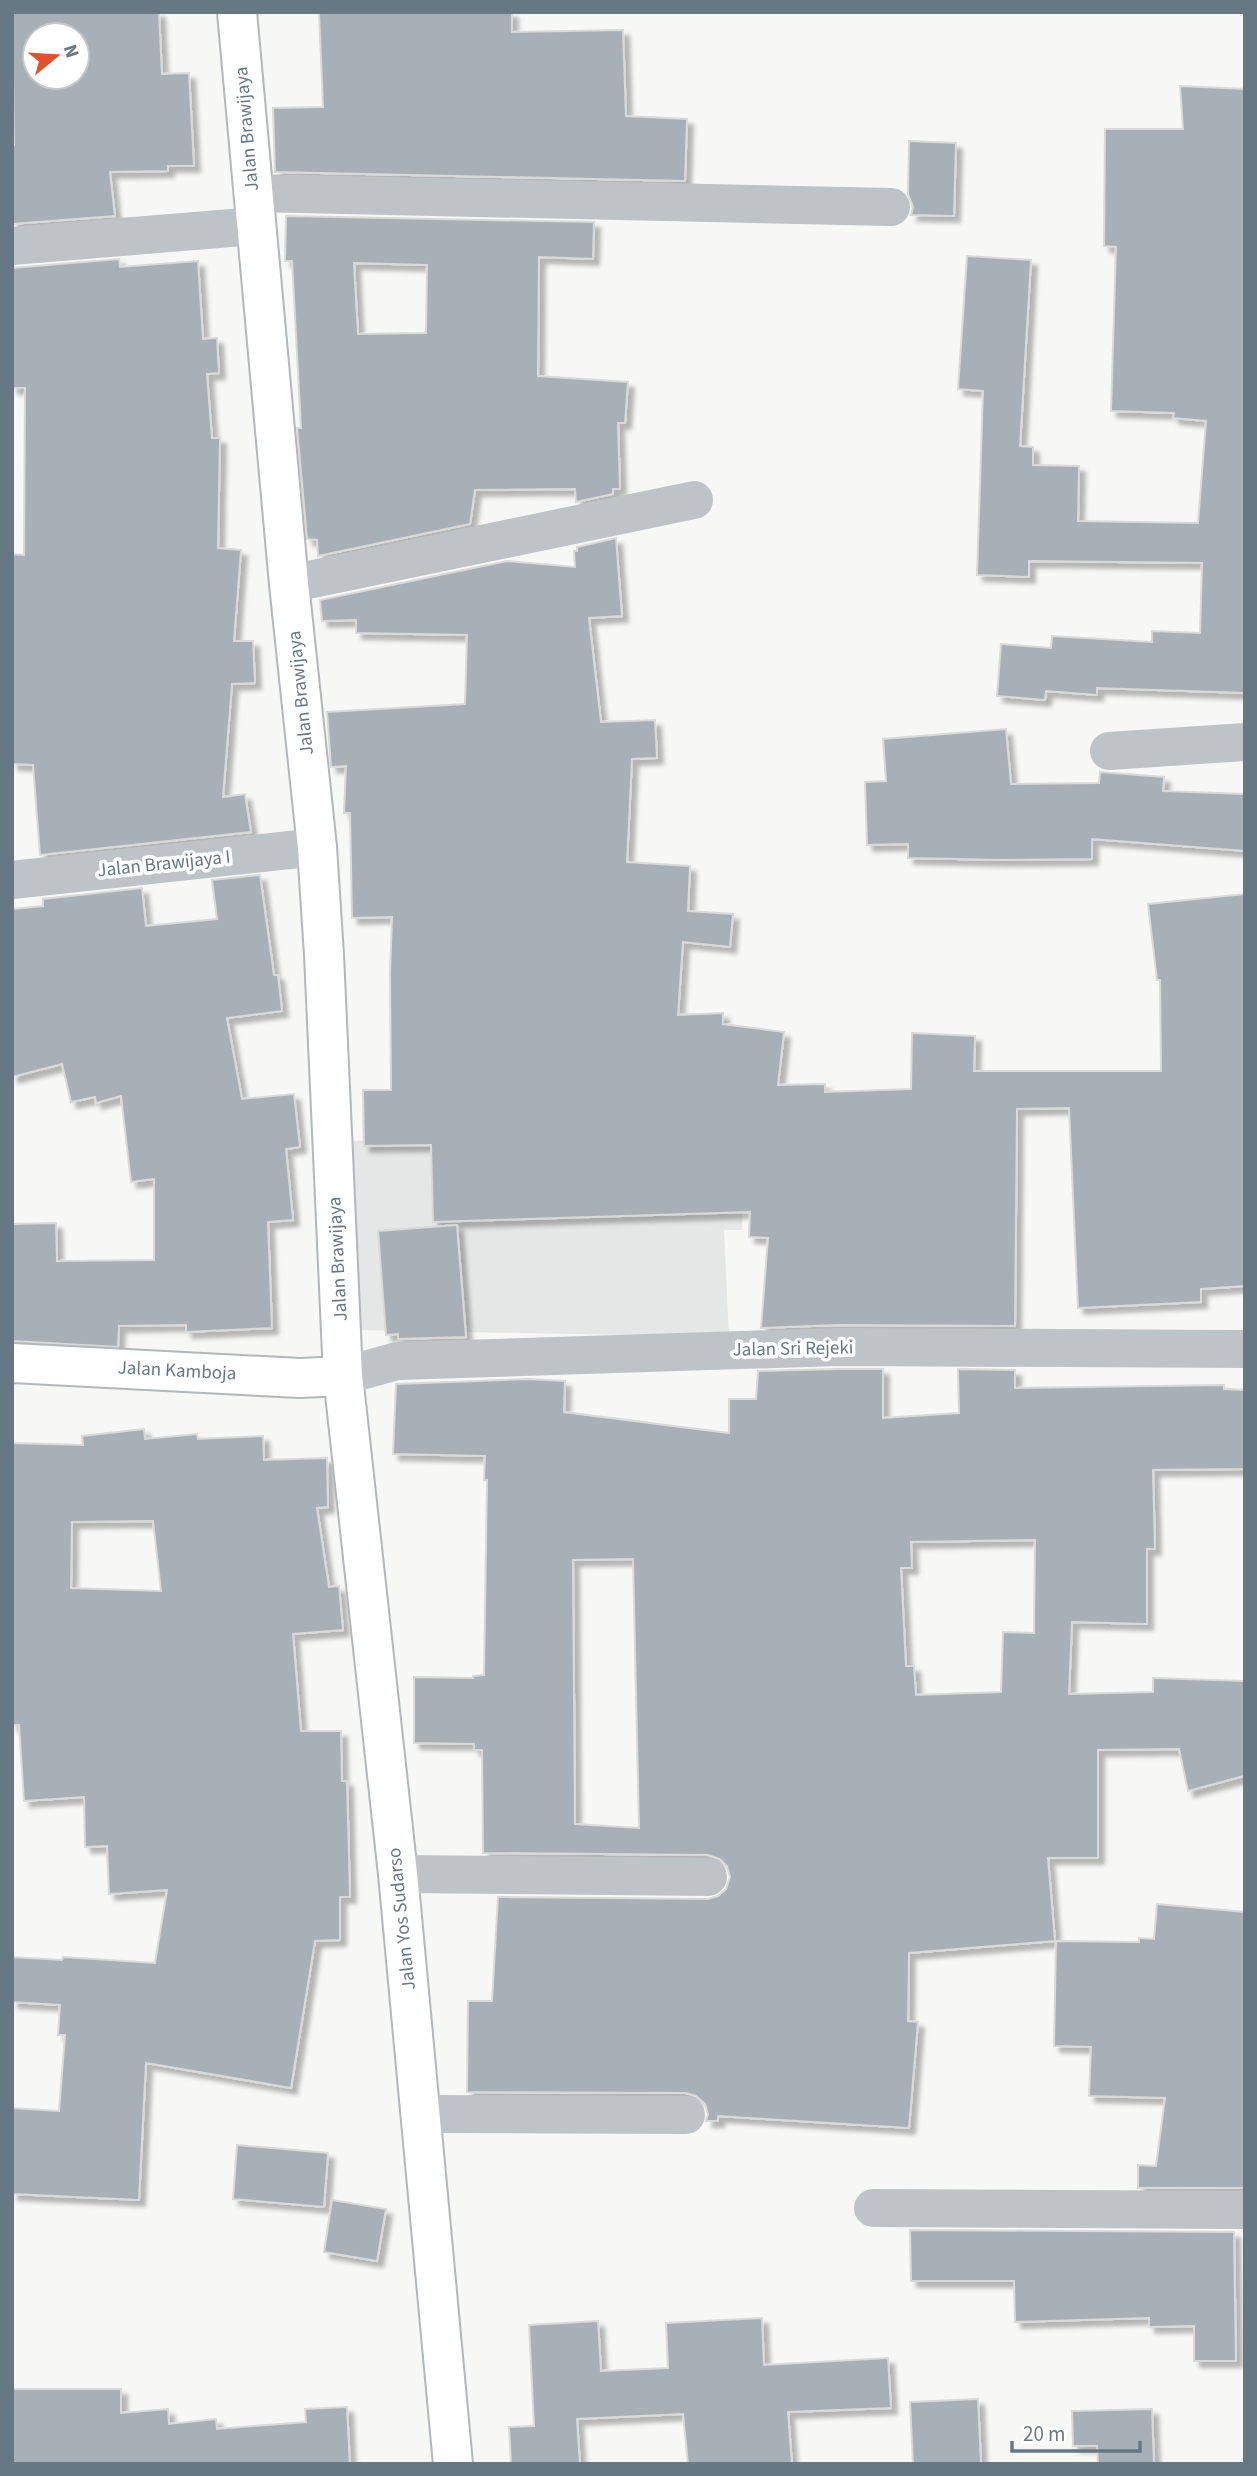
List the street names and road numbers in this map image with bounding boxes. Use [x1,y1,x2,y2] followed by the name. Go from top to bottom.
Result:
[228,66,266,192] street label: Jalan Brawijaya
[281,630,321,756] street label: Jalan Brawijaya
[96,844,232,884] street label: Jalan Brawijaya I
[321,1196,355,1322] street label: Jalan Brawijaya
[732,1334,854,1364] street label: Jalan Sri Rejeki
[117,1354,237,1388] street label: Jalan Kamboja
[381,1846,423,1992] street label: Jalan Yos Sudarso

